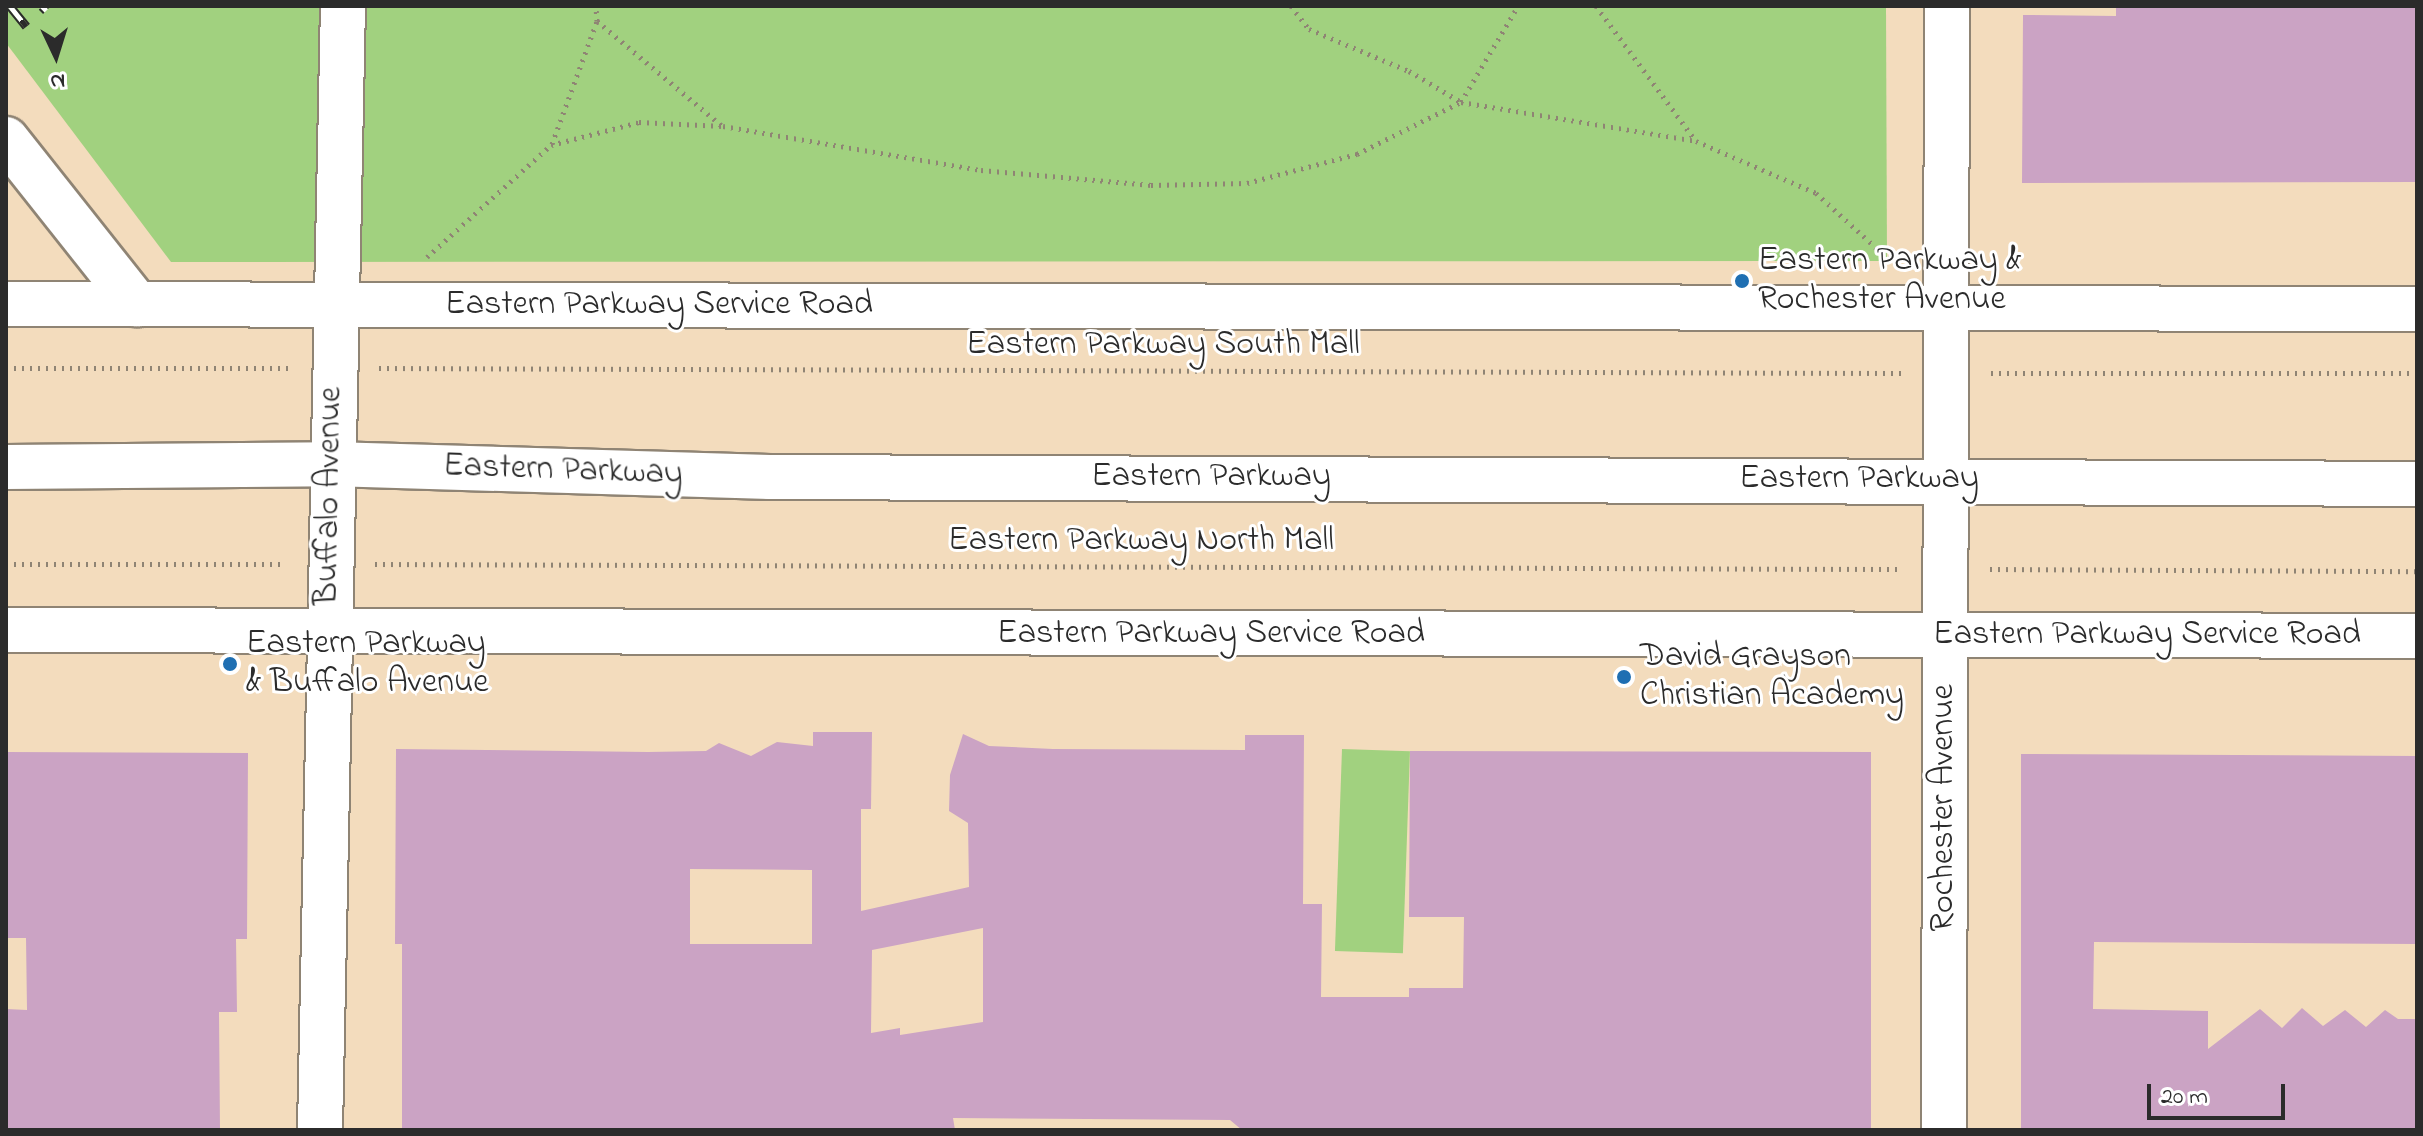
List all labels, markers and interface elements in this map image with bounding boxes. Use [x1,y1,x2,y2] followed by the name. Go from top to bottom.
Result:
[16,16,96,96] north arrow
[49,63,66,96] text: N
[1758,241,2022,320] place label: Eastern Parkway & Rochester Avenue
[1733,272,1751,290] marker: Eastern Parkway & Rochester Avenue
[445,286,873,326] street label: Eastern Parkway Service Road
[966,326,1360,366] street label: Eastern Parkway South Mall
[308,386,352,606] street label: Buffalo Avenue
[442,446,684,496] street label: Eastern Parkway
[1091,458,1331,498] street label: Eastern Parkway
[1739,460,1979,500] street label: Eastern Parkway
[948,522,1334,562] street label: Eastern Parkway North Mall
[997,615,1425,655] street label: Eastern Parkway Service Road
[1933,616,2361,656] street label: Eastern Parkway Service Road
[246,624,489,704] place label: Eastern Parkway & Buffalo Avenue
[1640,637,1904,716] place label: David Grayson Christian Academy
[221,655,239,673] marker: Eastern Parkway & Buffalo Avenue
[1615,668,1633,686] marker: David Grayson Christian Academy
[1925,684,1965,932] street label: Rochester Avenue
[2151,1068,2289,1118] scale bar
[2161,1080,2208,1115] text: 20 m

